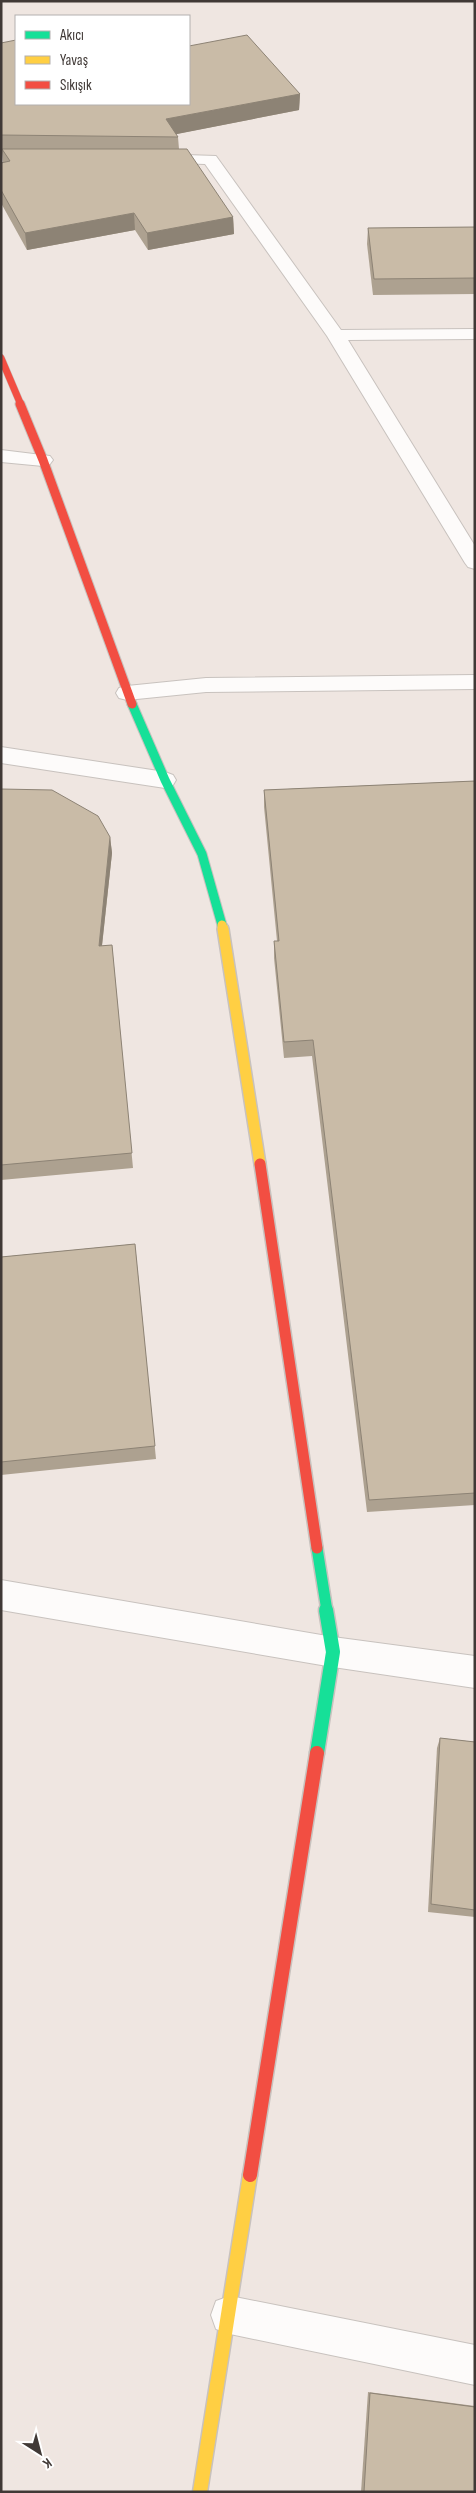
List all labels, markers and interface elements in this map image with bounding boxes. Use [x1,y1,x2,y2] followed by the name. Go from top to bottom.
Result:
[15,15,190,105] legend
[59,26,84,45] text: Akıcı
[60,51,88,70] text: Yavaş
[60,76,92,95] text: Sıkışık
[15,2428,65,2478] north arrow
[39,2454,55,2472] text: K

